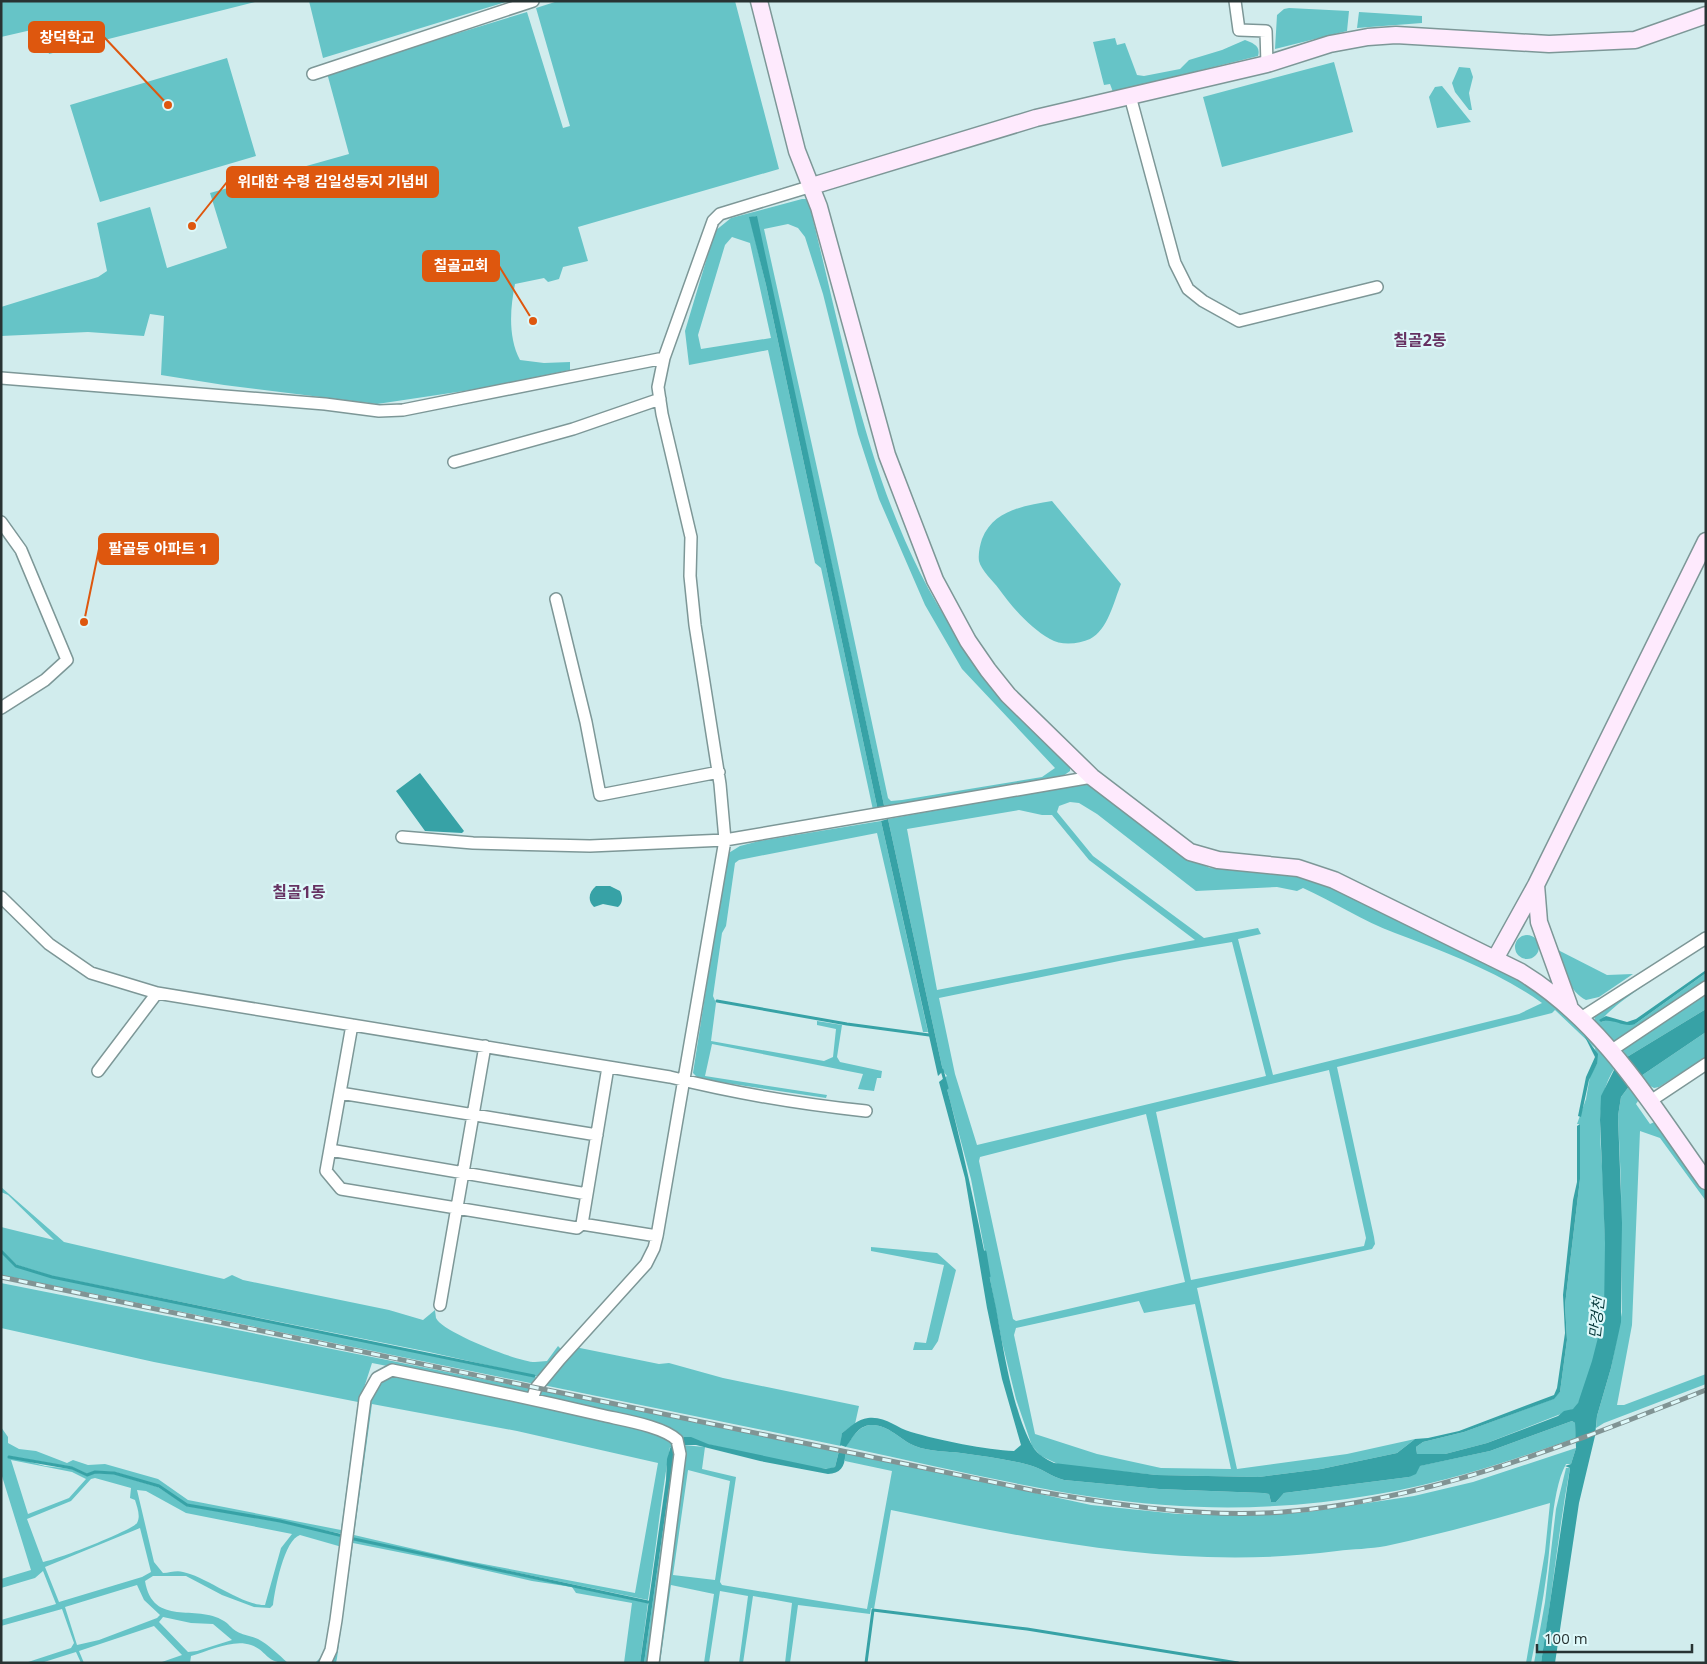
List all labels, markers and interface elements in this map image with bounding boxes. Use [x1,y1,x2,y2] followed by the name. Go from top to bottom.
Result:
[29,22,104,52] callout: 창덕학교
[39,27,95,47] text: 창덕학교
[227,167,438,197] callout: 위대한 수령 김일성동지 기념비
[237,171,429,191] text: 위대한 수령 김일성동지 기념비
[423,251,499,281] callout: 칠골교회
[433,255,489,275] text: 칠골교회
[1393,329,1447,351] district label: 칠골2동
[99,534,218,564] callout: 팔골동 아파트 1
[108,538,208,558] text: 팔골동 아파트 1
[272,881,326,903] district label: 칠골1동
[1584,1294,1608,1340] water label: 만겅천
[1537,1622,1692,1654] scale bar
[1544,1628,1588,1648] text: 100 m

